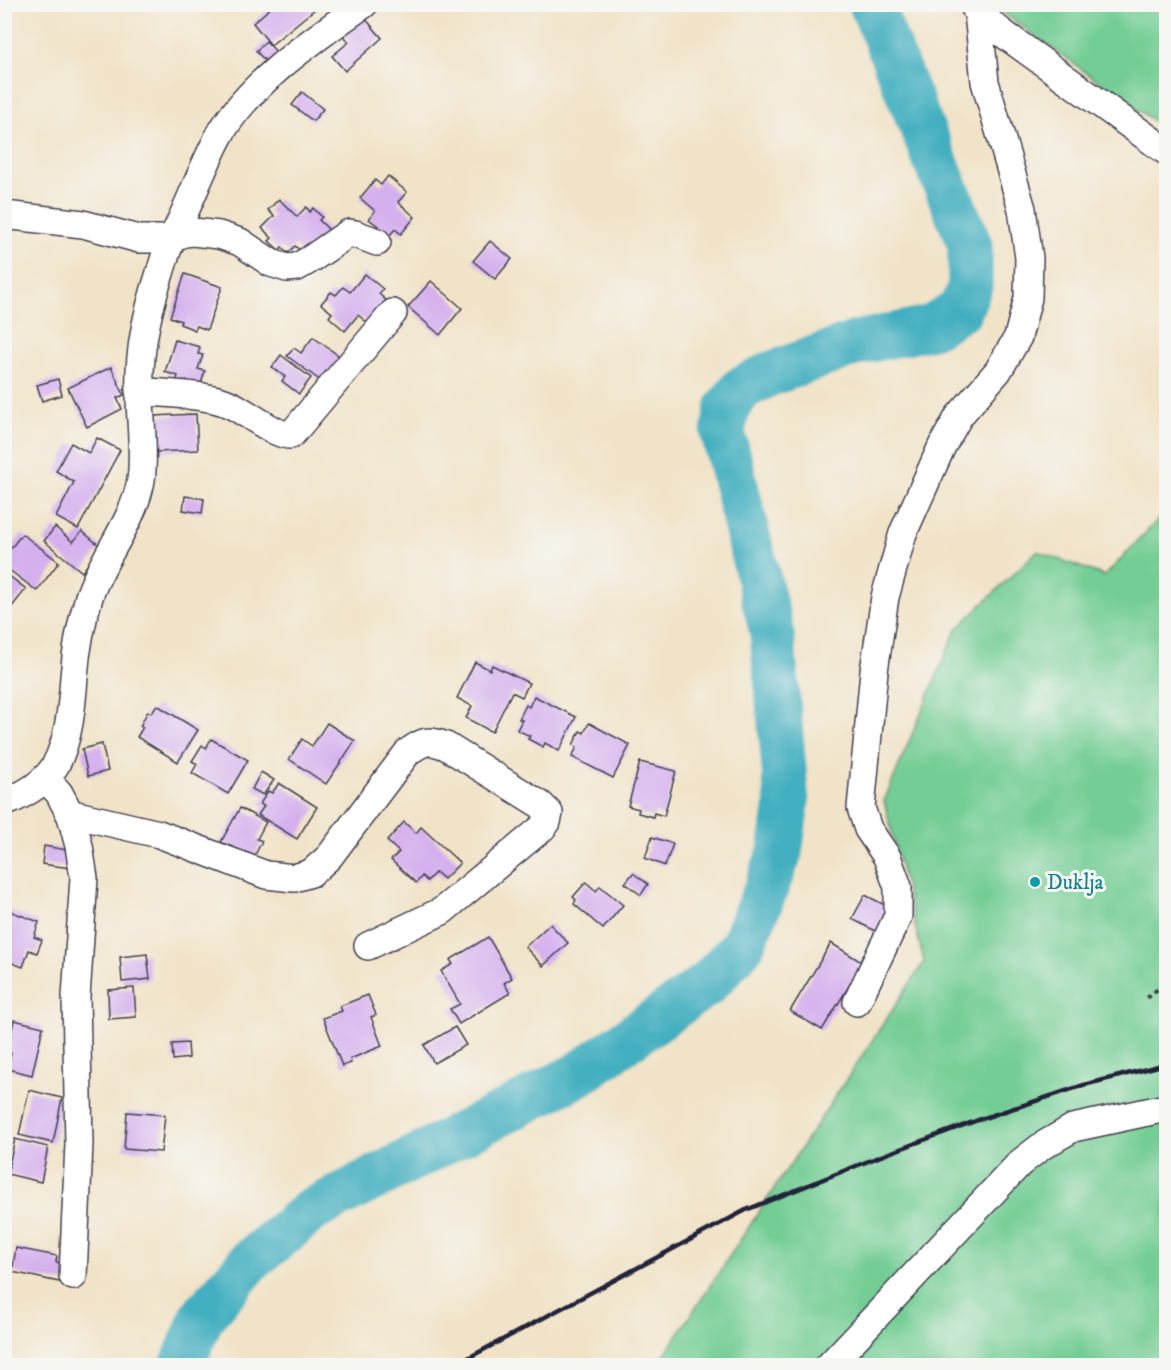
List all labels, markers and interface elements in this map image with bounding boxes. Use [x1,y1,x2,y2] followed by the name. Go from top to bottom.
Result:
[1047,870,1104,896] place label: Duklja
[1028,875,1042,889] marker: Duklja

